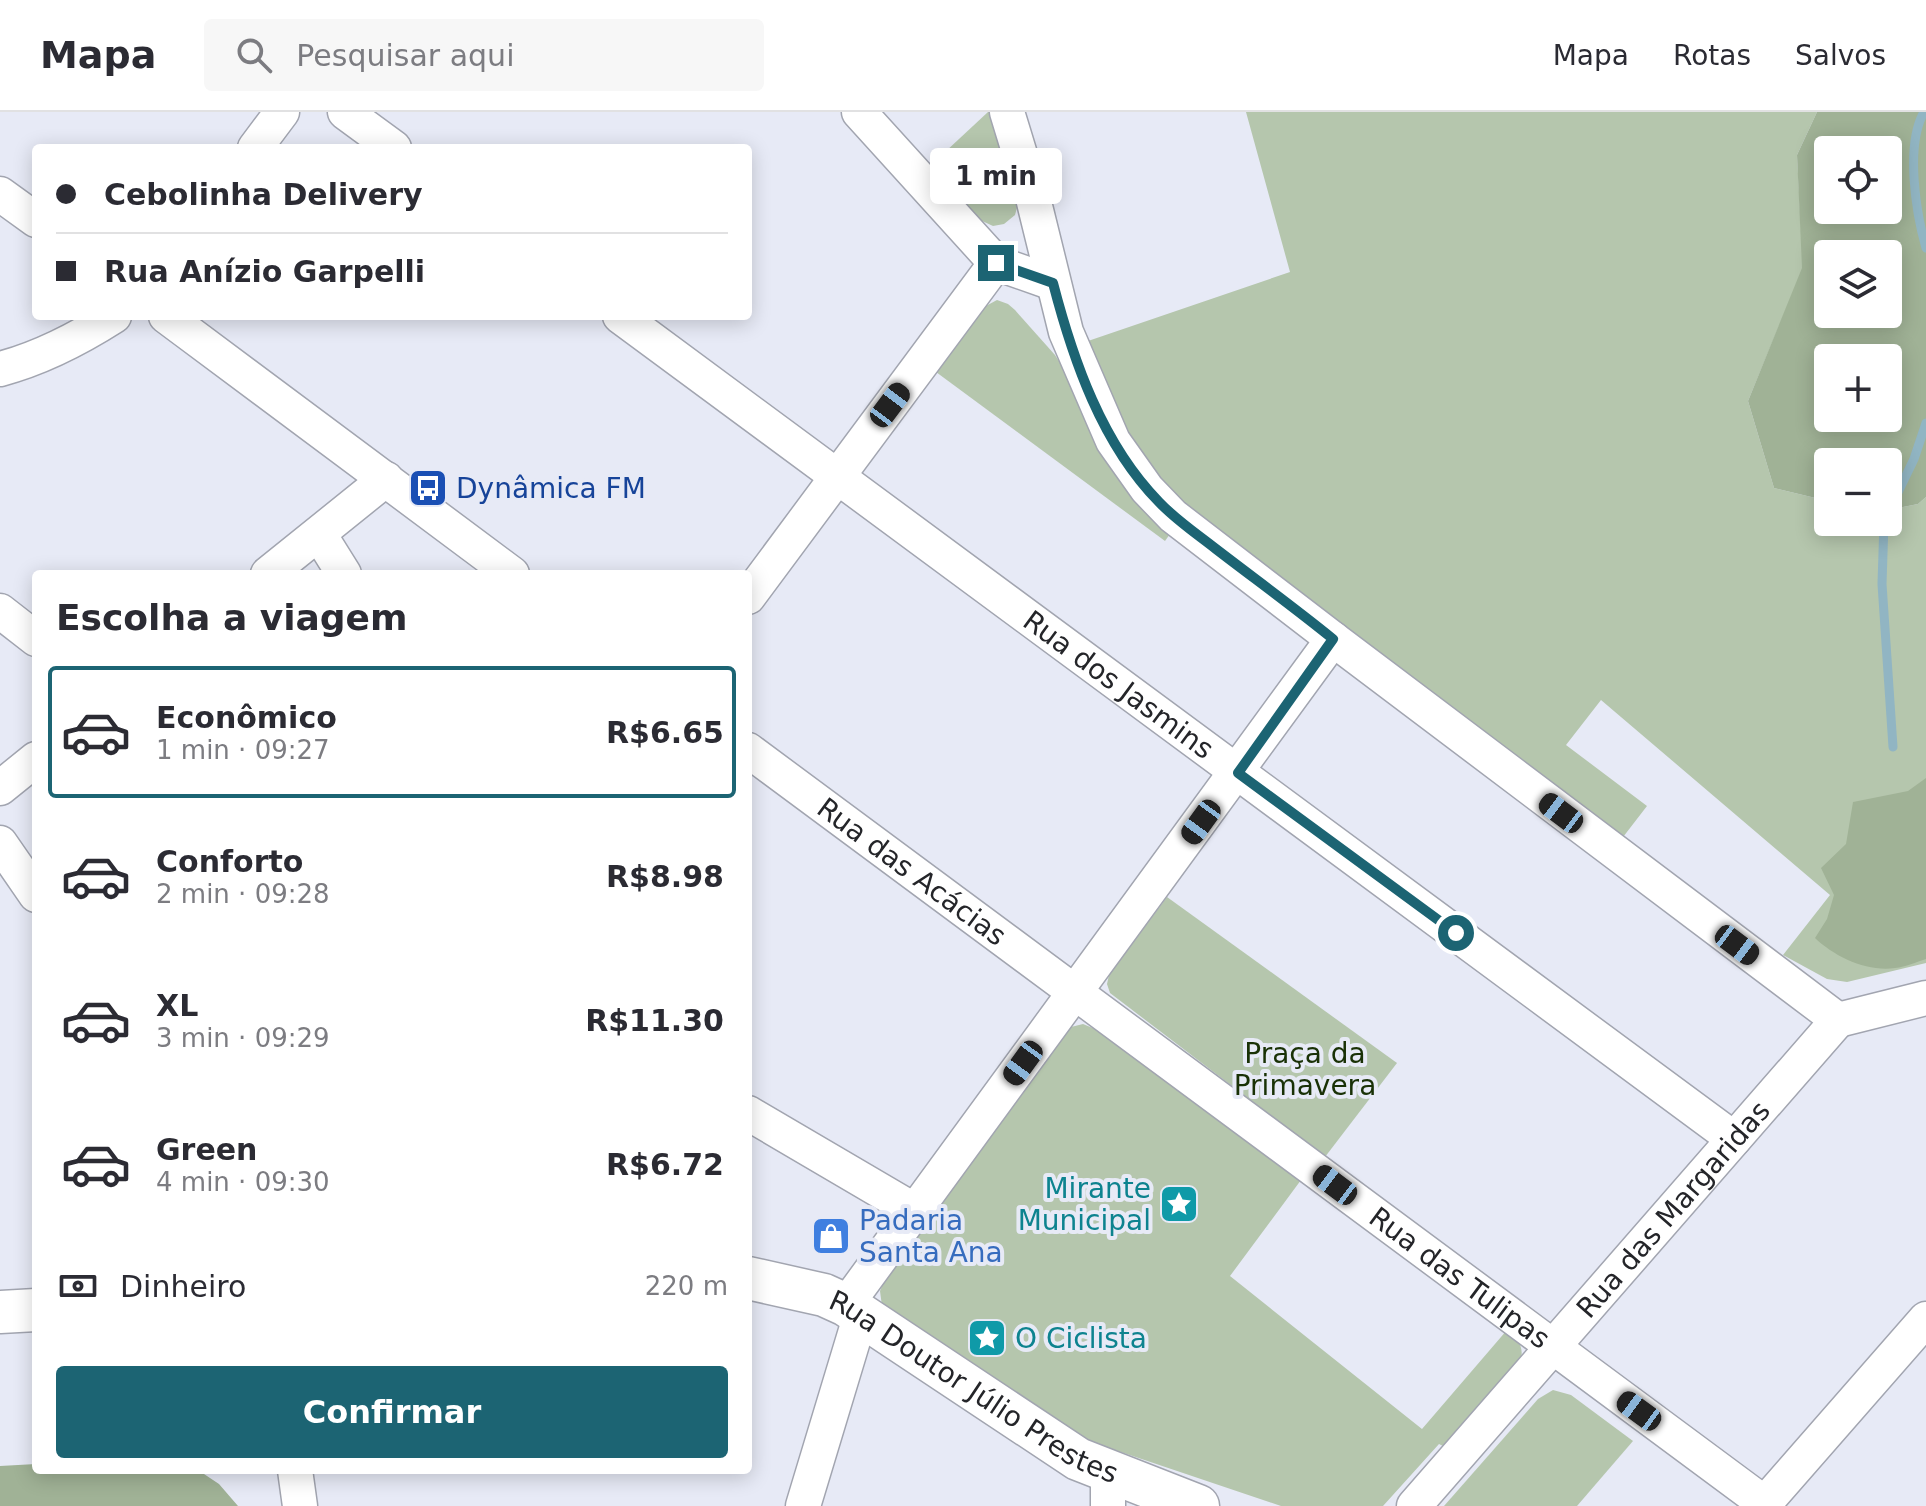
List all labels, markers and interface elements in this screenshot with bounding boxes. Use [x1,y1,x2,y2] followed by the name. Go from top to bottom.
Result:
[204,19,764,91] search box
[40,33,156,77] text: Mapa
[232,33,276,77] icon: search
[296,38,514,73] text: Pesquisar aqui
[1553,39,1629,72] text: Mapa
[1673,39,1751,72] text: Rotas
[1795,39,1886,72] text: Salvos
[1814,136,1902,536] map controls
[1814,136,1902,224] button: locate
[930,147,1062,203] callout: 1 min
[955,161,1037,191] text: 1 min
[104,177,423,212] text: Cebolinha Delivery
[1814,240,1902,328] button: layers
[978,245,1014,281] route end
[104,254,425,289] text: Rua Anízio Garpelli
[1814,344,1902,432] button: +
[866,379,914,431] car
[1814,448,1902,536] button: −
[407,467,449,509] bus stop icon: Dynâmica FM
[456,472,646,505] place label: Dynâmica FM
[56,597,408,638] text: Escolha a viagem
[1017,603,1220,765] street label: Rua dos Jasmins
[60,696,132,768] icon: car
[156,700,337,735] text: Econômico
[606,715,724,750] text: R$6.65
[156,735,330,765] text: 1 min · 09:27
[1535,789,1587,837] car
[811,791,1013,952] street label: Rua das Acácias
[1177,796,1225,848] car
[60,840,132,912] icon: car
[156,844,303,879] text: Conforto
[606,859,724,894] text: R$8.98
[156,879,330,909] text: 2 min · 09:28
[1438,915,1474,951] route start
[1711,921,1763,969] car
[60,984,132,1056] icon: car
[156,988,198,1023] text: XL
[585,1003,724,1038] text: R$11.30
[156,1023,330,1053] text: 3 min · 09:29
[999,1037,1047,1089] car
[1234,1037,1376,1102] park label: Praça da Primavera
[1570,1094,1776,1324] street label: Rua das Margaridas
[60,1128,132,1200] icon: car
[156,1132,257,1167] text: Green
[606,1147,724,1182] text: R$6.72
[1309,1161,1361,1209] car
[156,1167,330,1197] text: 4 min · 09:30
[1018,1172,1151,1237] place label: Mirante Municipal
[1158,1183,1200,1225] place icon: Mirante Municipal
[1363,1200,1556,1355] street label: Rua das Tulipas
[859,1204,1003,1269] place label: Padaria Santa Ana
[810,1215,852,1257] shop icon: Padaria Santa Ana
[56,1264,100,1308] icon: cash
[120,1269,246,1304] text: Dinheiro
[645,1271,728,1301] text: 220 m
[824,1283,1123,1490] street label: Rua Doutor Júlio Prestes
[966,1317,1008,1359] place icon: O Ciclista
[1015,1322,1147,1355] place label: O Ciclista
[56,1366,728,1458] button: Confirmar
[1613,1387,1665,1435] car

